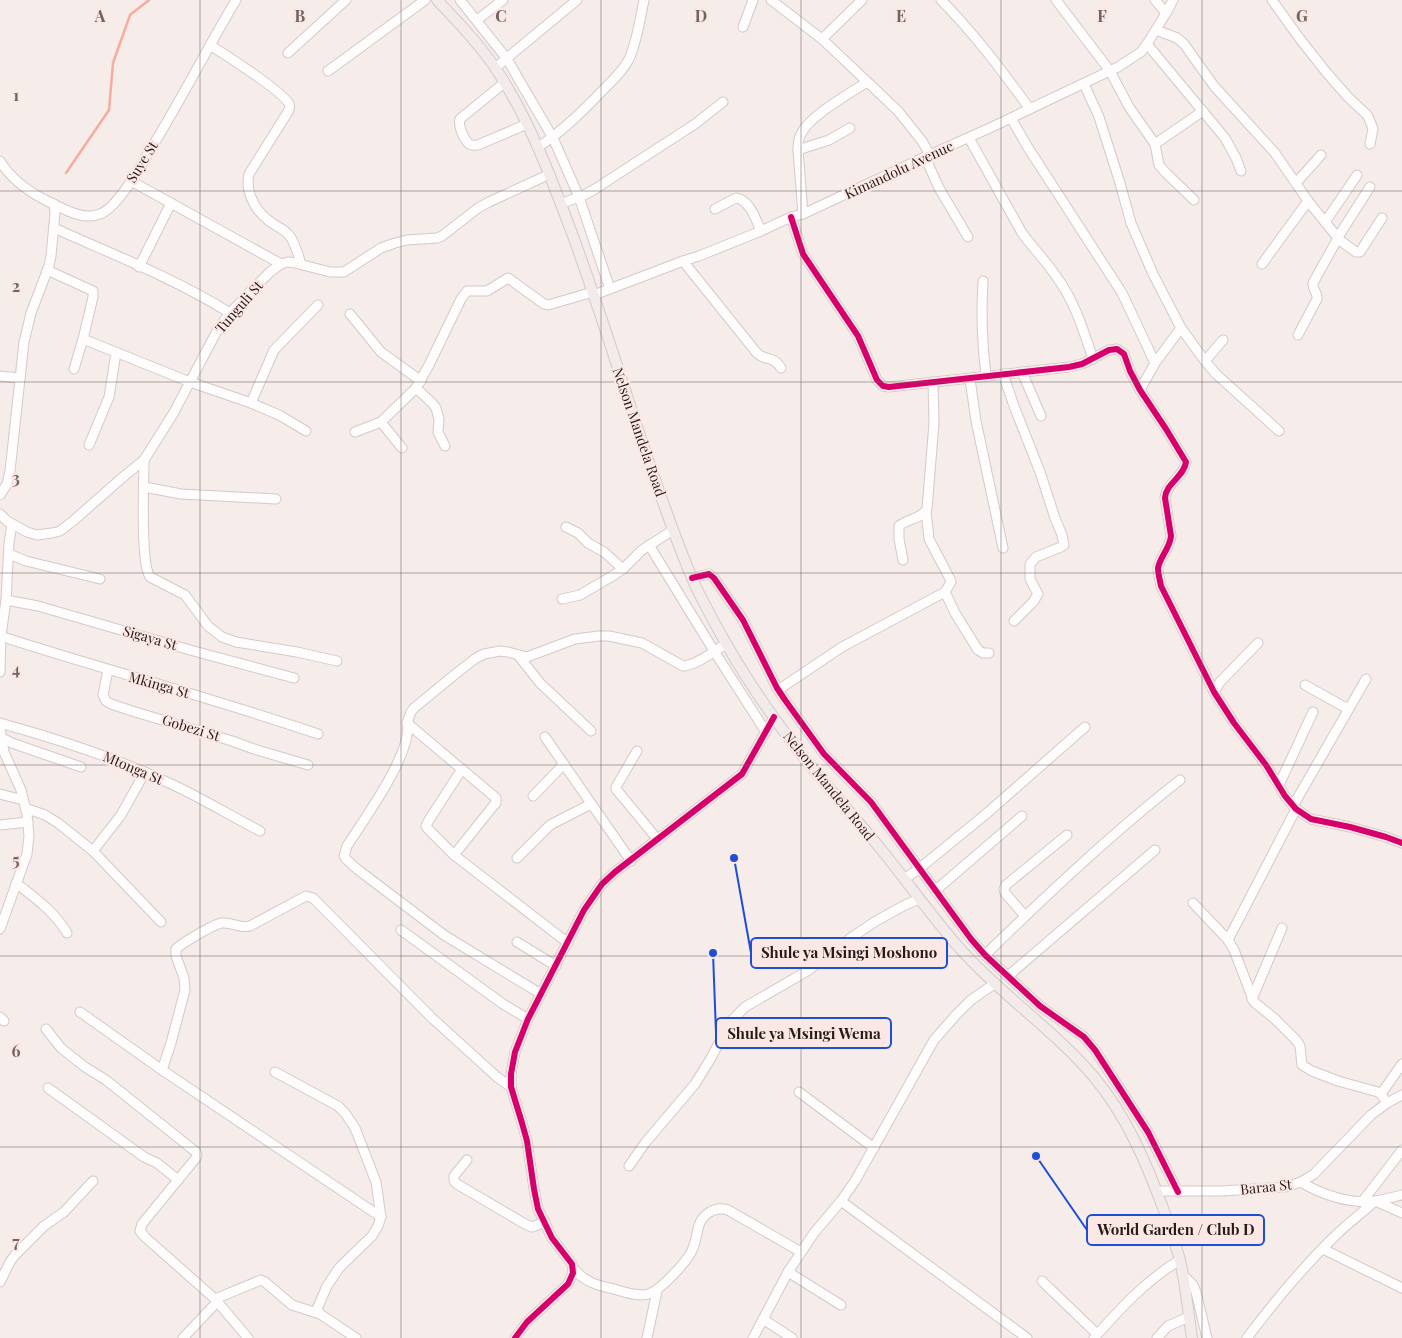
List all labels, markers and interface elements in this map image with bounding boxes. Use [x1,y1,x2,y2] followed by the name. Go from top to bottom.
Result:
[94,5,106,26] text: A
[295,5,306,26] text: B
[495,5,507,26] text: C
[695,5,707,26] text: D
[896,5,906,26] text: E
[1097,5,1107,26] text: F
[1296,5,1308,26] text: G
[13,84,19,105] text: 1
[121,136,162,186] street label: Suye St
[841,136,956,203] street label: Kimandolu Avenue
[12,275,20,296] text: 2
[211,276,267,337] street label: Tunguli St
[608,365,670,499] street label: Nelson Mandela Road
[12,467,20,488] text: 3
[121,621,180,655] street label: Sigaya St
[12,658,20,679] text: 4
[127,667,193,703] street label: Mkinga St
[160,710,223,746] street label: Gobezi St
[779,727,879,844] street label: Nelson Mandela Road
[100,746,167,789] street label: Mtonga St
[12,849,20,870] text: 5
[751,938,947,968] callout: Shule ya Msingi Moshono
[761,942,937,962] text: Shule ya Msingi Moshono
[716,1018,891,1048] callout: Shule ya Msingi Wema
[727,1023,881,1043] text: Shule ya Msingi Wema
[12,1040,21,1061] text: 6
[1239,1174,1294,1199] street label: Baraa St
[1087,1215,1264,1245] callout: World Garden / Club D
[1096,1219,1255,1239] text: World Garden / Club D
[12,1231,20,1252] text: 7

